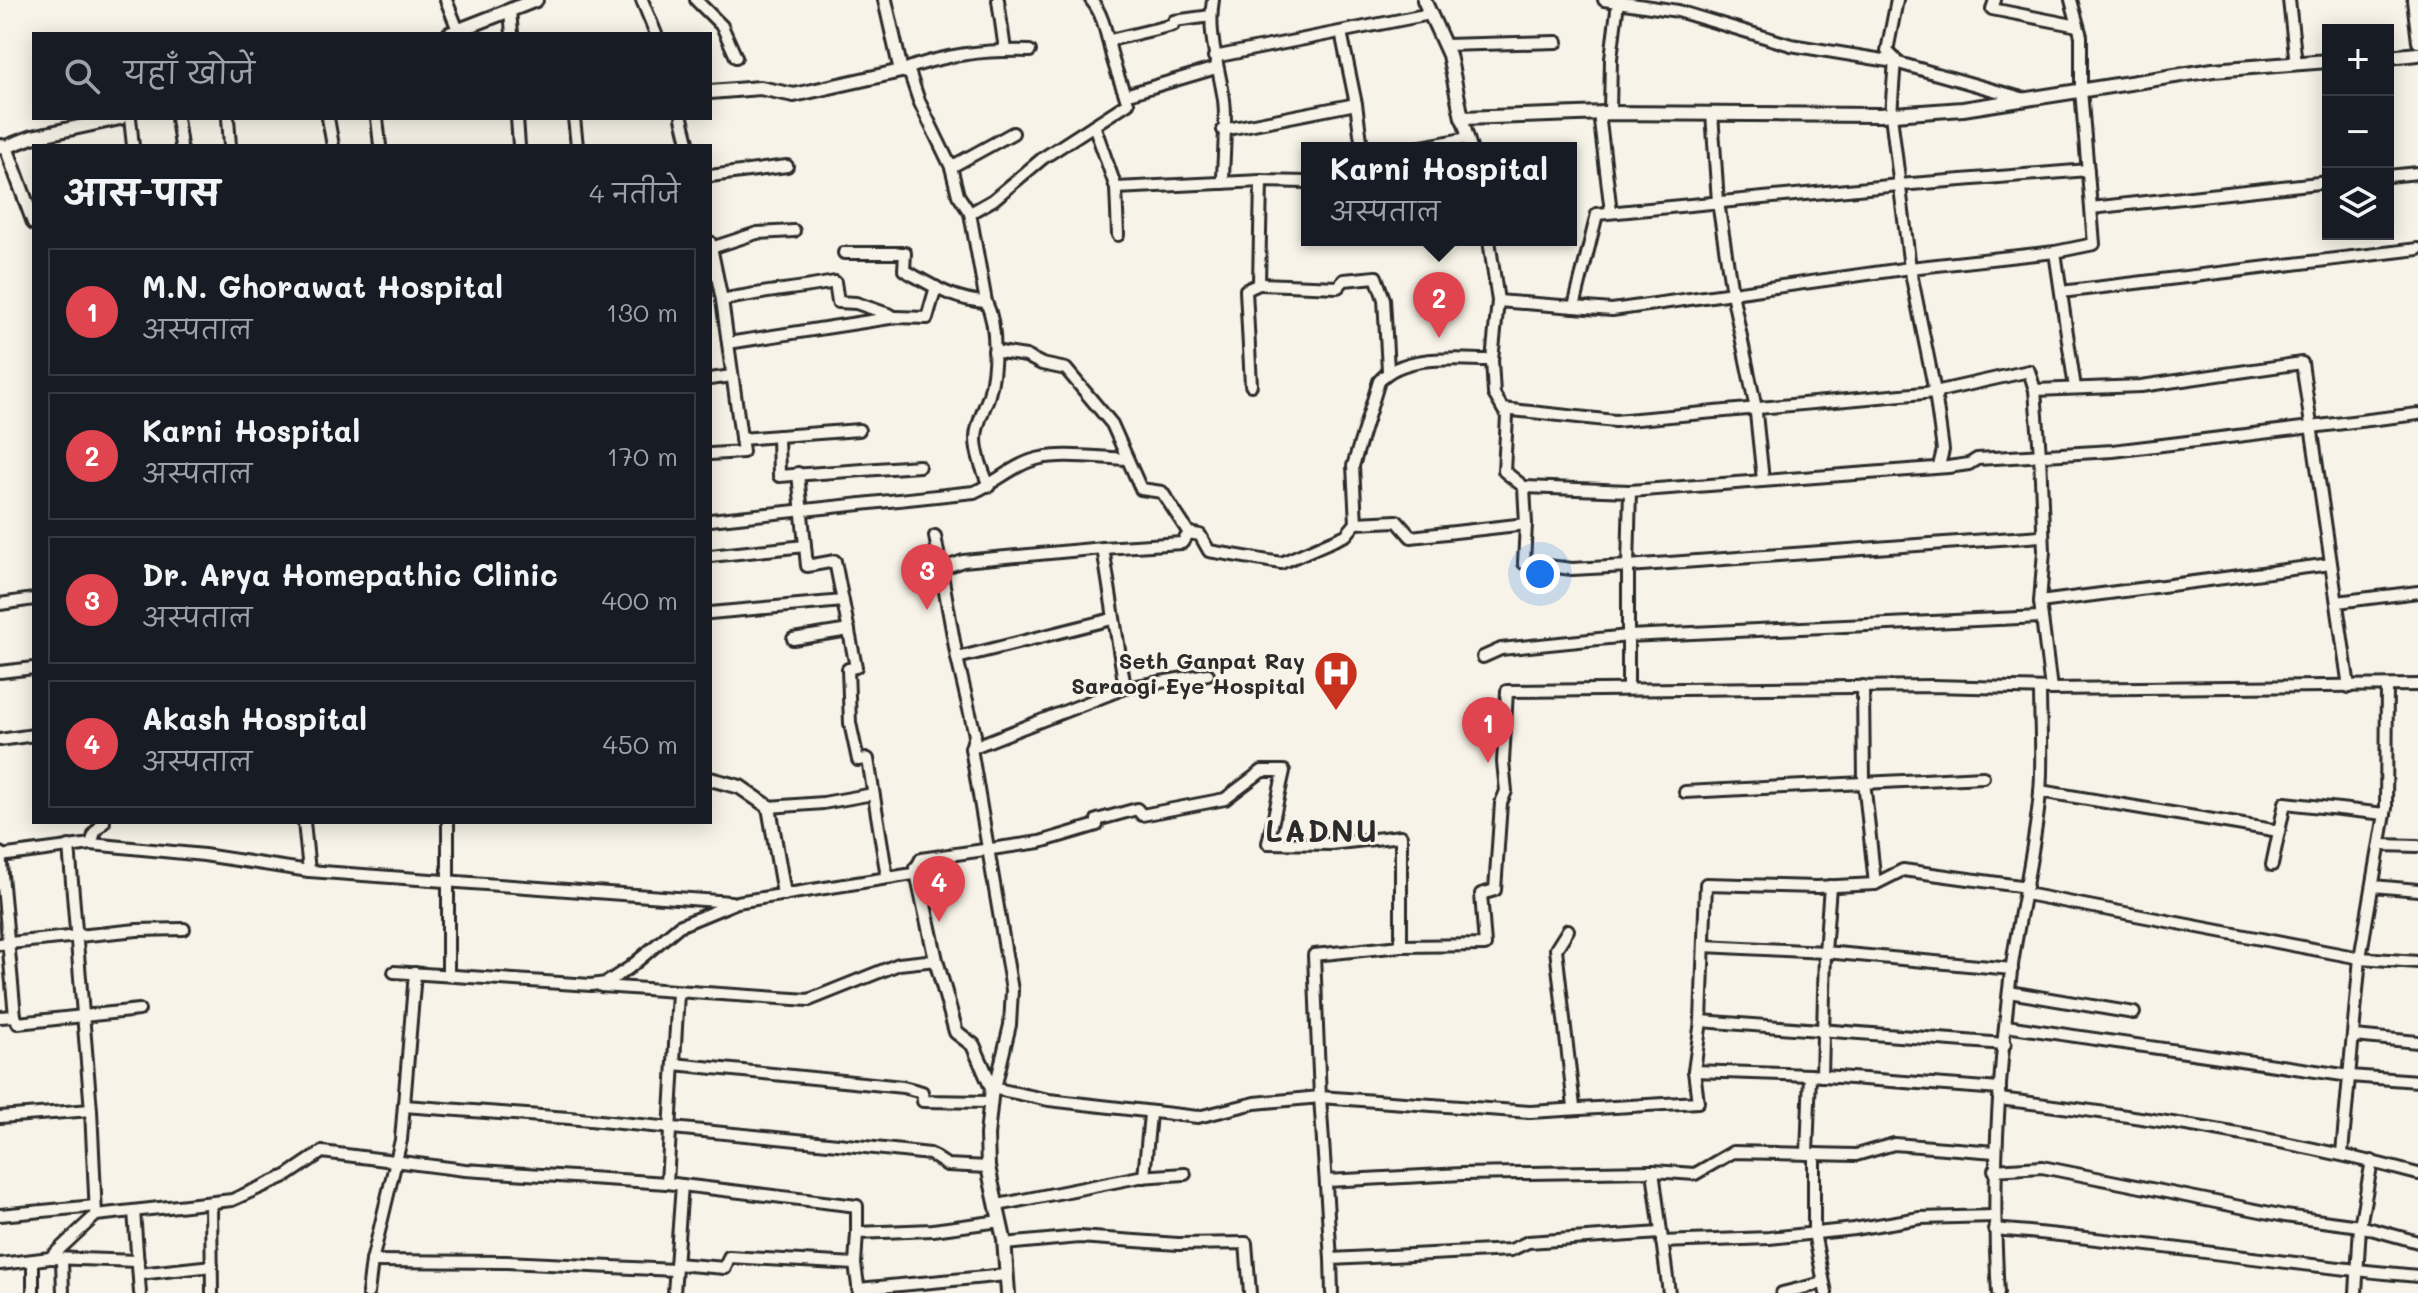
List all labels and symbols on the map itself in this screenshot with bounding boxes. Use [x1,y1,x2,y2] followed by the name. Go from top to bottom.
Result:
[1413,272,1465,338] pin: 2
[901,544,953,610] pin: 3
[1520,554,1560,594] your location
[1071,646,1305,700] place label: Seth Ganpat Ray Saraogi Eye Hospital
[1312,649,1360,712] hospital icon: Seth Ganpat Ray Saraogi Eye Hospital
[1462,697,1514,763] pin: 1
[1265,810,1379,850] district label: LADNU
[913,856,965,922] pin: 4

